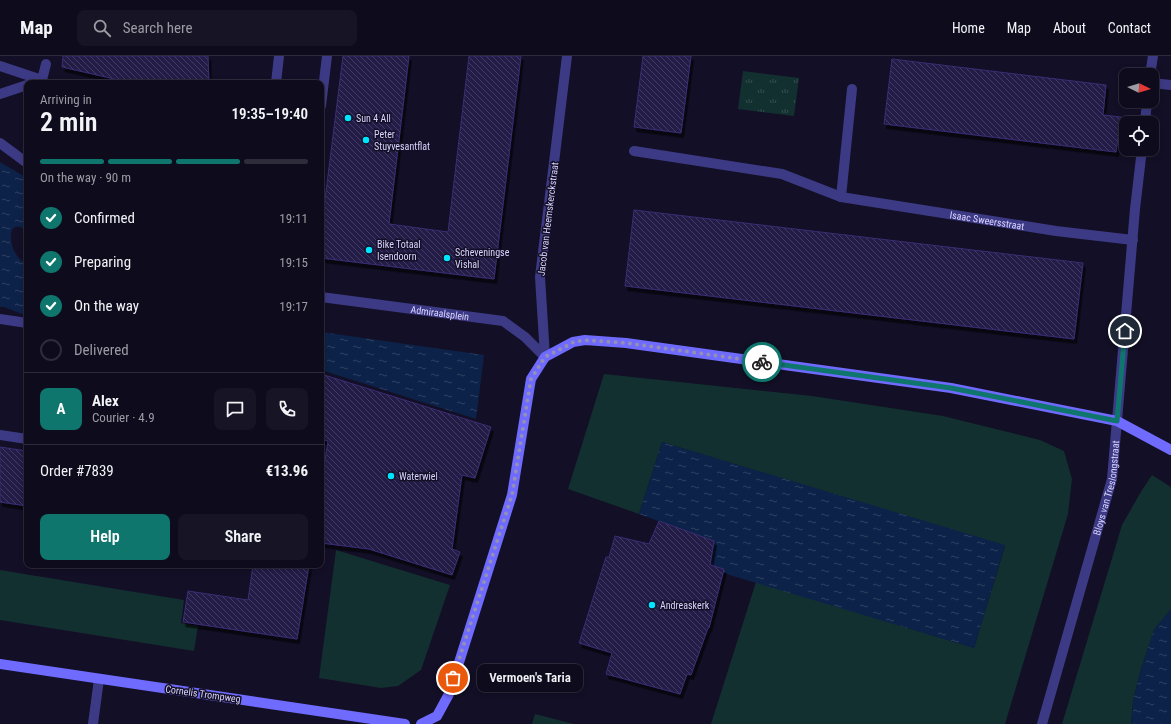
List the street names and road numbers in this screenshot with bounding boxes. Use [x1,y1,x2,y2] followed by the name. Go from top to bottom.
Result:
[536,162,560,276] street label: Jacob van Heemskerckstraat
[949,209,1025,231] street label: Isaac Sweersstraat
[410,303,470,322] street label: Admiraalsplein
[1091,440,1121,536] street label: Bloys van Treslongstraat
[165,683,241,705] street label: Cornelis Trompweg

